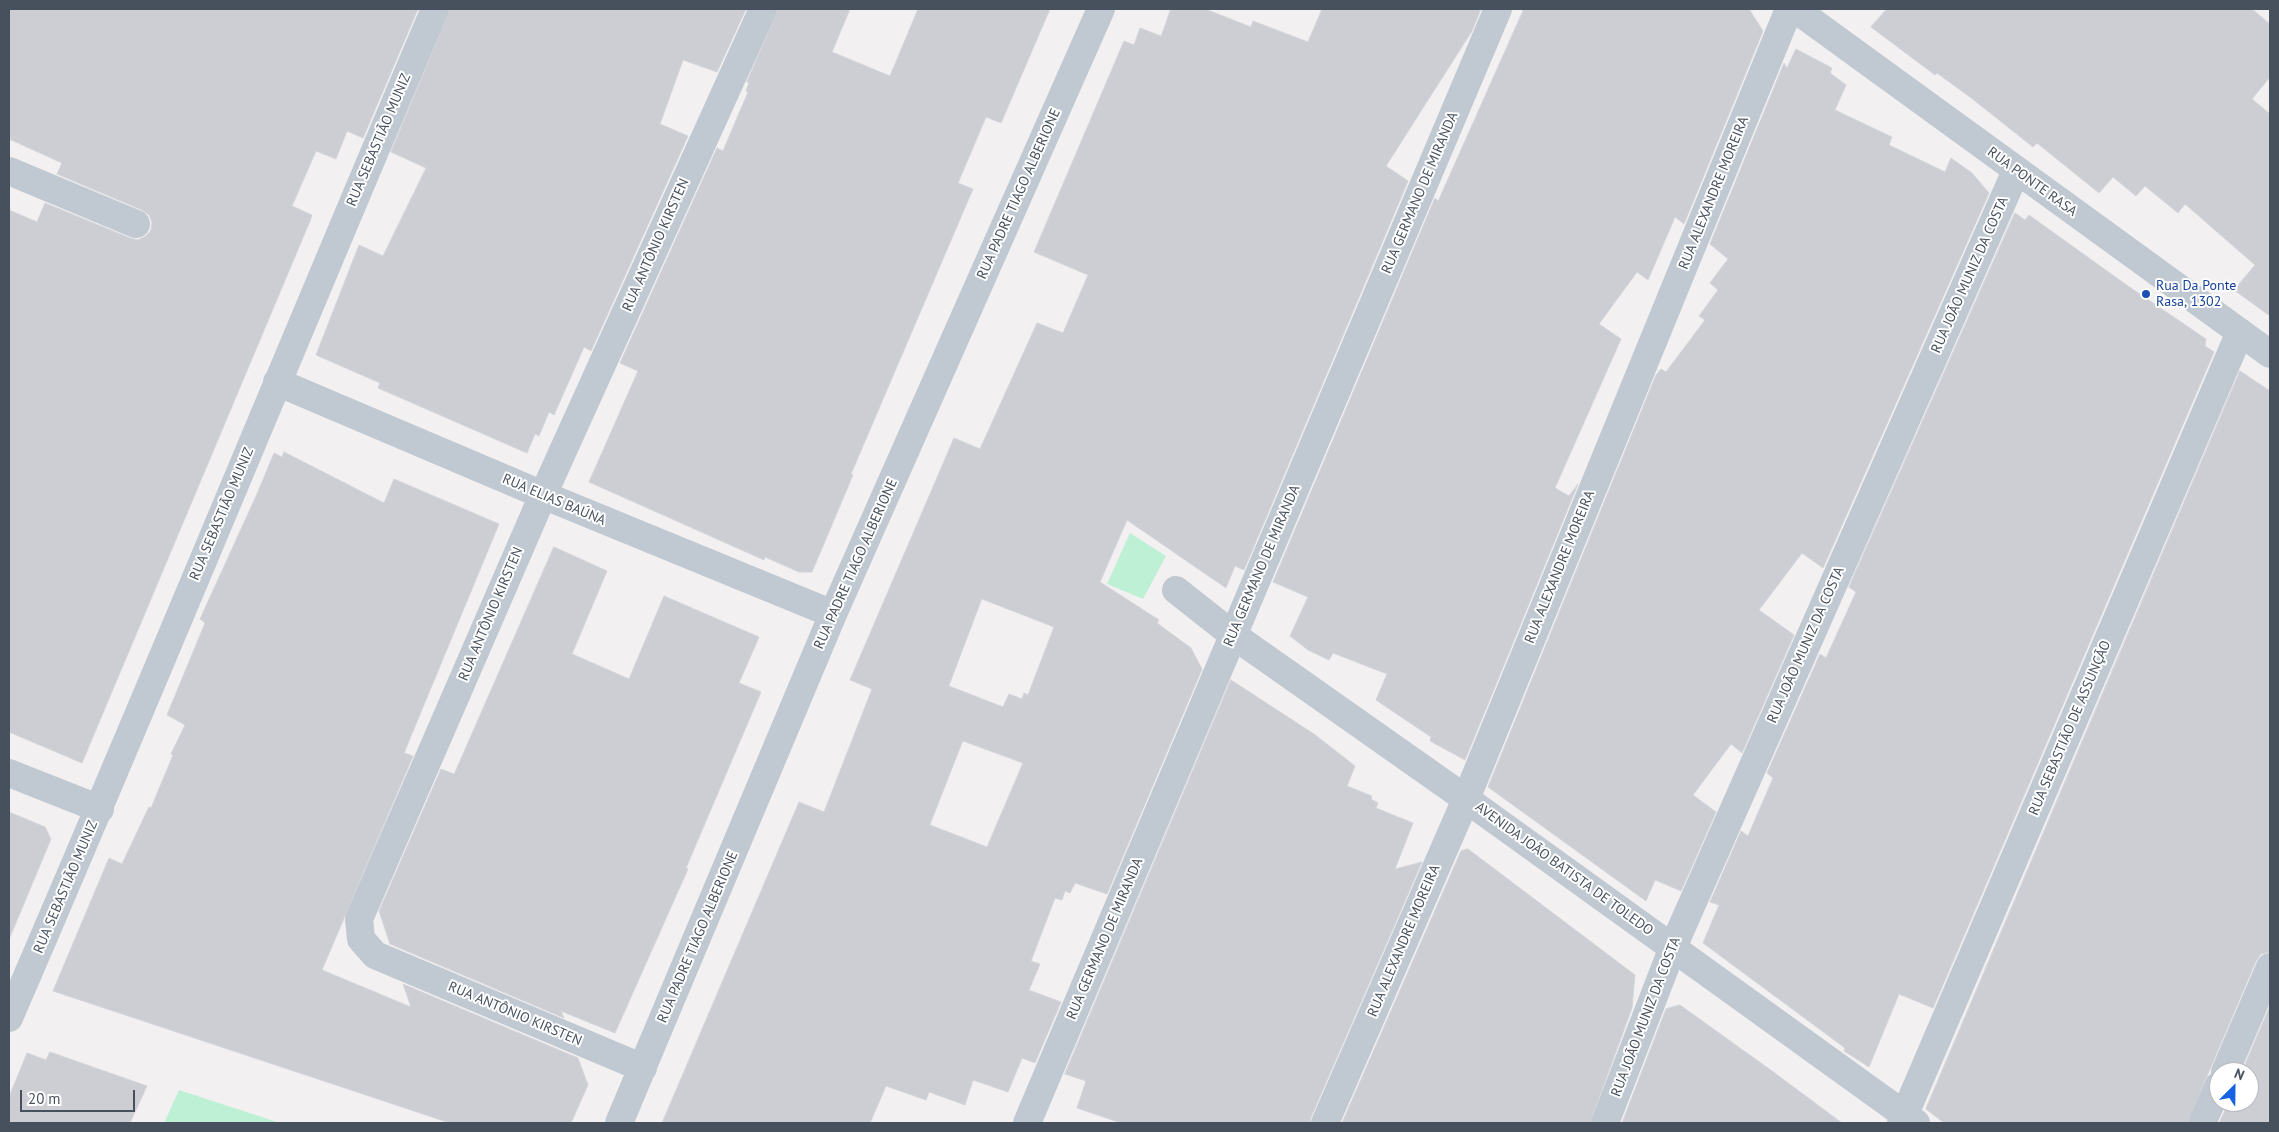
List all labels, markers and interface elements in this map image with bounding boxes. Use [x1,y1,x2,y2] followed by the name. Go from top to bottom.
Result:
[343,71,415,209] street label: RUA SEBASTIÃO MUNIZ
[974,106,1064,282] street label: RUA PADRE TIAGO ALBERIONE
[1378,110,1462,276] street label: RUA GERMANO DE MIRANDA
[1676,114,1752,272] street label: RUA ALEXANDRE MOREIRA
[1984,144,2080,220] street label: RUA PONTE RASA
[619,176,693,314] street label: RUA ANTÔNIO KIRSTEN
[1928,194,2012,356] street label: RUA JOÃO MUNIZ DA COSTA
[2156,278,2236,310] place label: Rua Da Ponte Rasa, 1302
[2140,288,2152,300] marker: Rua Da Ponte Rasa, 1302
[186,445,258,583] street label: RUA SEBASTIÃO MUNIZ
[500,471,608,529] street label: RUA ELIAS BAÚNA
[811,476,901,652] street label: RUA PADRE TIAGO ALBERIONE
[1220,483,1304,649] street label: RUA GERMANO DE MIRANDA
[1522,488,1598,646] street label: RUA ALEXANDRE MOREIRA
[455,545,527,683] street label: RUA ANTÔNIO KIRSTEN
[1764,564,1848,726] street label: RUA JOÃO MUNIZ DA COSTA
[2026,638,2114,818] street label: RUA SEBASTIÃO DE ASSUNÇÃO
[1472,799,1656,939] street label: AVENIDA JOÃO BATISTA DE TOLEDO
[30,818,102,956] street label: RUA SEBASTIÃO MUNIZ
[654,849,742,1025] street label: RUA PADRE TIAGO ALBERIONE
[1063,856,1147,1022] street label: RUA GERMANO DE MIRANDA
[1364,862,1444,1020] street label: RUA ALEXANDRE MOREIRA
[1608,935,1684,1099] street label: RUA JOÃO MUNIZ DA COSTA
[446,978,584,1050] street label: RUA ANTÔNIO KIRSTEN
[2209,1062,2259,1112] north arrow
[2232,1064,2247,1084] text: N
[22,1080,138,1112] scale bar
[28,1089,61,1108] text: 20 m

